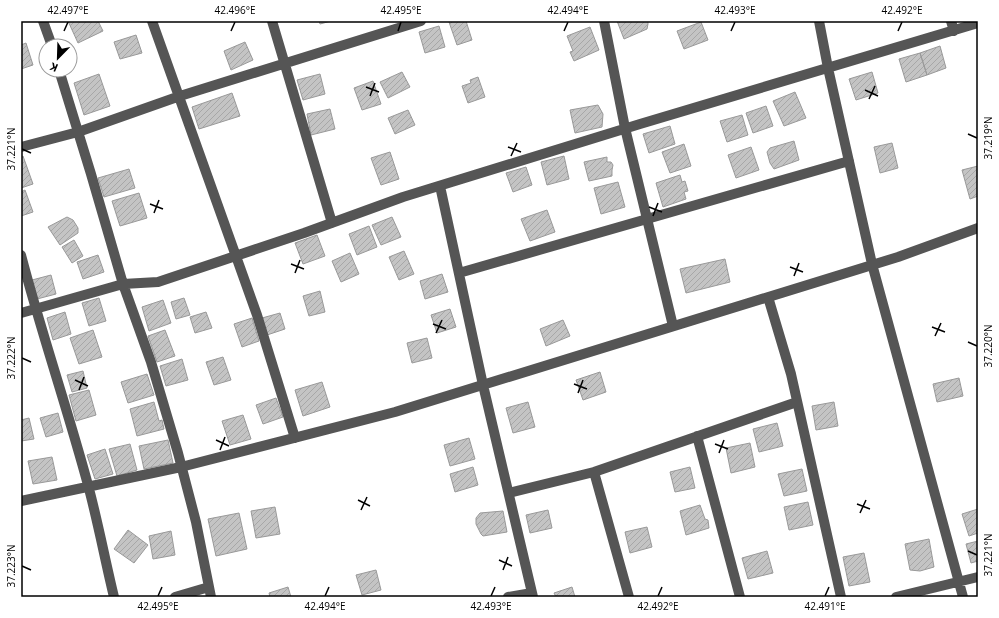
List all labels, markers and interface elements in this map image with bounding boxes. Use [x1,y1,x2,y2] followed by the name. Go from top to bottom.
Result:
[47,3,89,17] text: 42.497°E
[214,3,256,17] text: 42.496°E
[380,3,422,17] text: 42.495°E
[547,3,589,17] text: 42.494°E
[714,3,756,17] text: 42.493°E
[881,3,923,17] text: 42.492°E
[38,38,78,78] north arrow
[47,59,60,76] text: K
[981,116,995,160] text: 37.219°N
[4,127,18,171] text: 37.221°N
[981,324,995,368] text: 37.220°N
[4,336,18,380] text: 37.222°N
[981,533,995,577] text: 37.221°N
[4,544,18,588] text: 37.223°N
[137,599,179,613] text: 42.495°E
[304,599,346,613] text: 42.494°E
[470,599,512,613] text: 42.493°E
[637,599,679,613] text: 42.492°E
[804,599,846,613] text: 42.491°E

